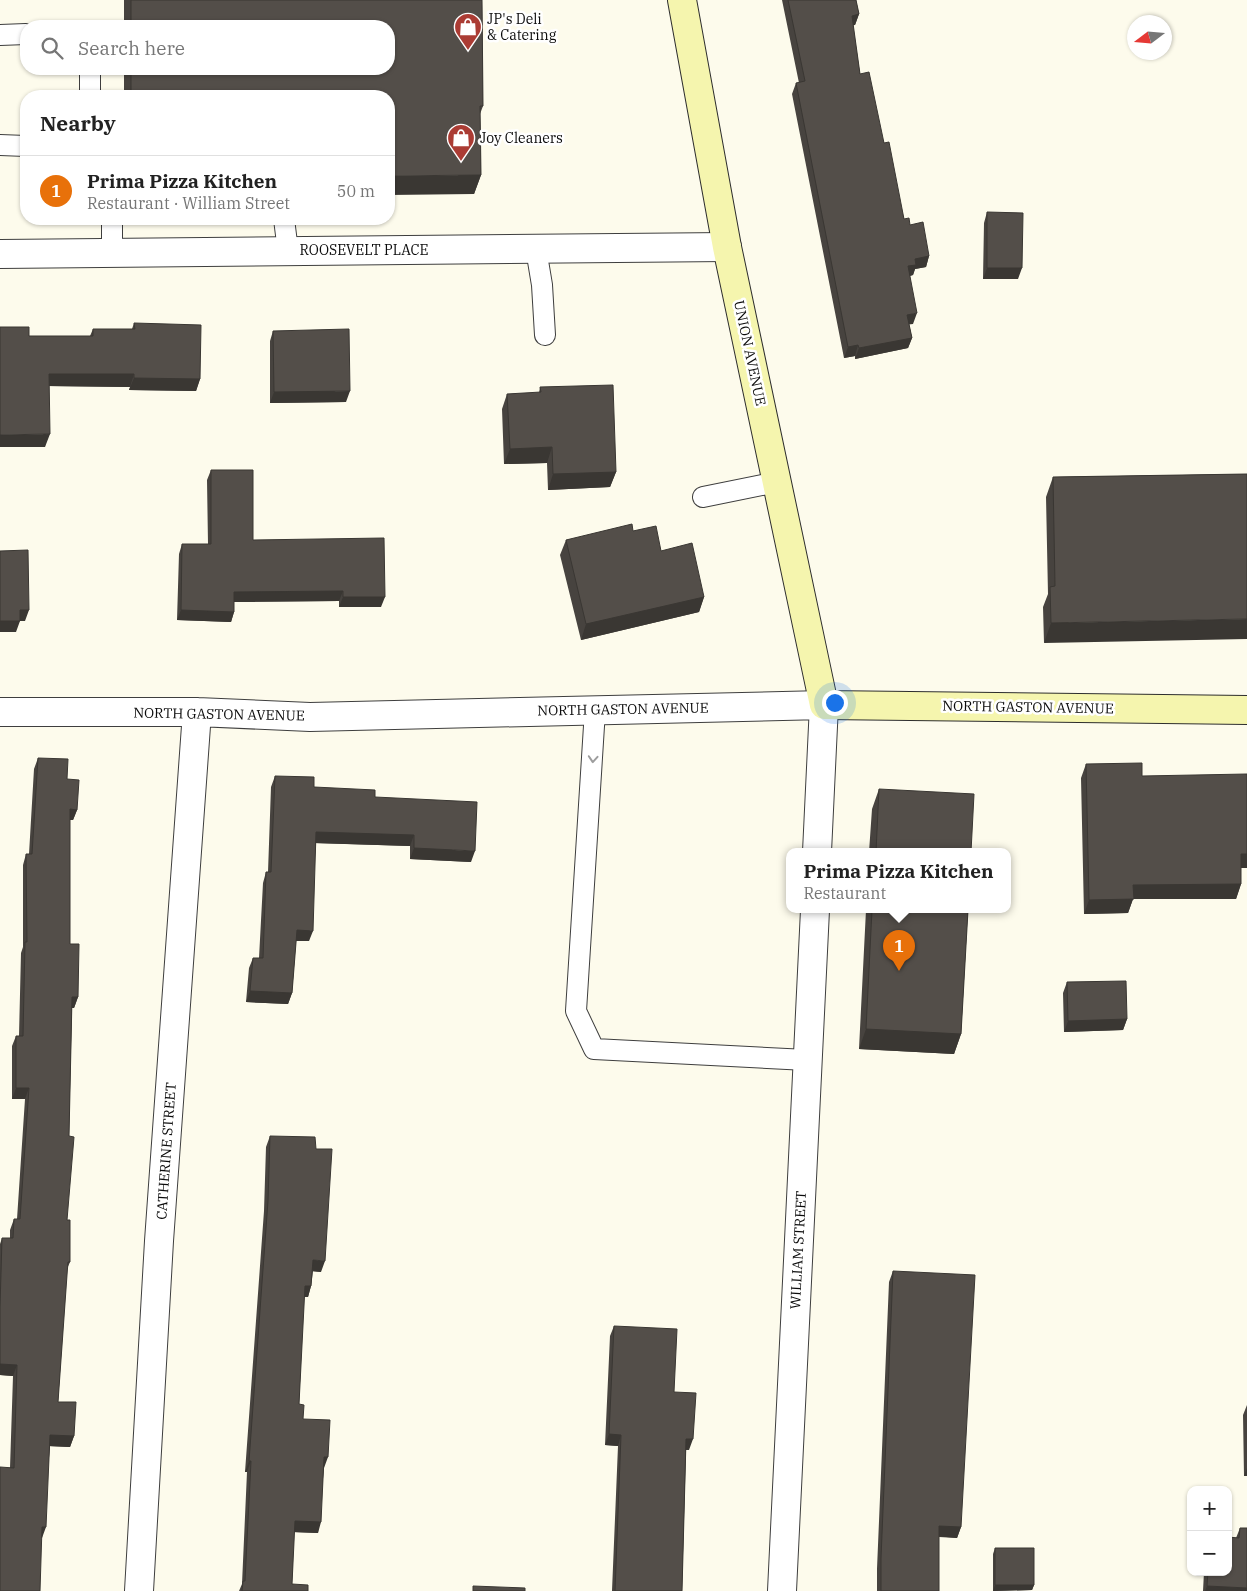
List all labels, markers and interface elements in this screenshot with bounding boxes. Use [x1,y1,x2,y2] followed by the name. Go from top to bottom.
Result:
[487,10,557,44] place label: JP's Deli & Catering
[453,12,483,51] shop icon: JP's Deli & Catering
[1127,15,1172,60] north arrow
[20,20,395,75] search box
[38,34,66,62] icon: search
[78,36,185,60] text: Search here
[40,109,116,137] text: Nearby
[446,123,476,162] shop icon: Joy Cleaners
[480,129,563,147] place label: Joy Cleaners
[87,169,277,193] text: Prima Pizza Kitchen
[51,181,61,201] text: 1
[337,181,375,201] text: 50 m
[87,193,290,213] text: Restaurant · William Street
[299,241,429,259] street label: ROOSEVELT PLACE
[730,299,770,407] street label: UNION AVENUE
[822,690,848,716] your location
[942,697,1114,717] street label: NORTH GASTON AVENUE
[537,699,709,719] street label: NORTH GASTON AVENUE
[133,704,305,724] street label: NORTH GASTON AVENUE
[587,755,598,763] one-way arrow
[786,848,1011,913] popup
[803,859,994,883] text: Prima Pizza Kitchen
[803,883,886,903] text: Restaurant
[883,930,915,971] pin: 1
[152,1082,180,1220] street label: CATHERINE STREET
[786,1190,810,1310] street label: WILLIAM STREET
[1187,1486,1232,1576] map controls
[1187,1486,1232,1531] button: +
[1187,1531,1232,1576] button: −

